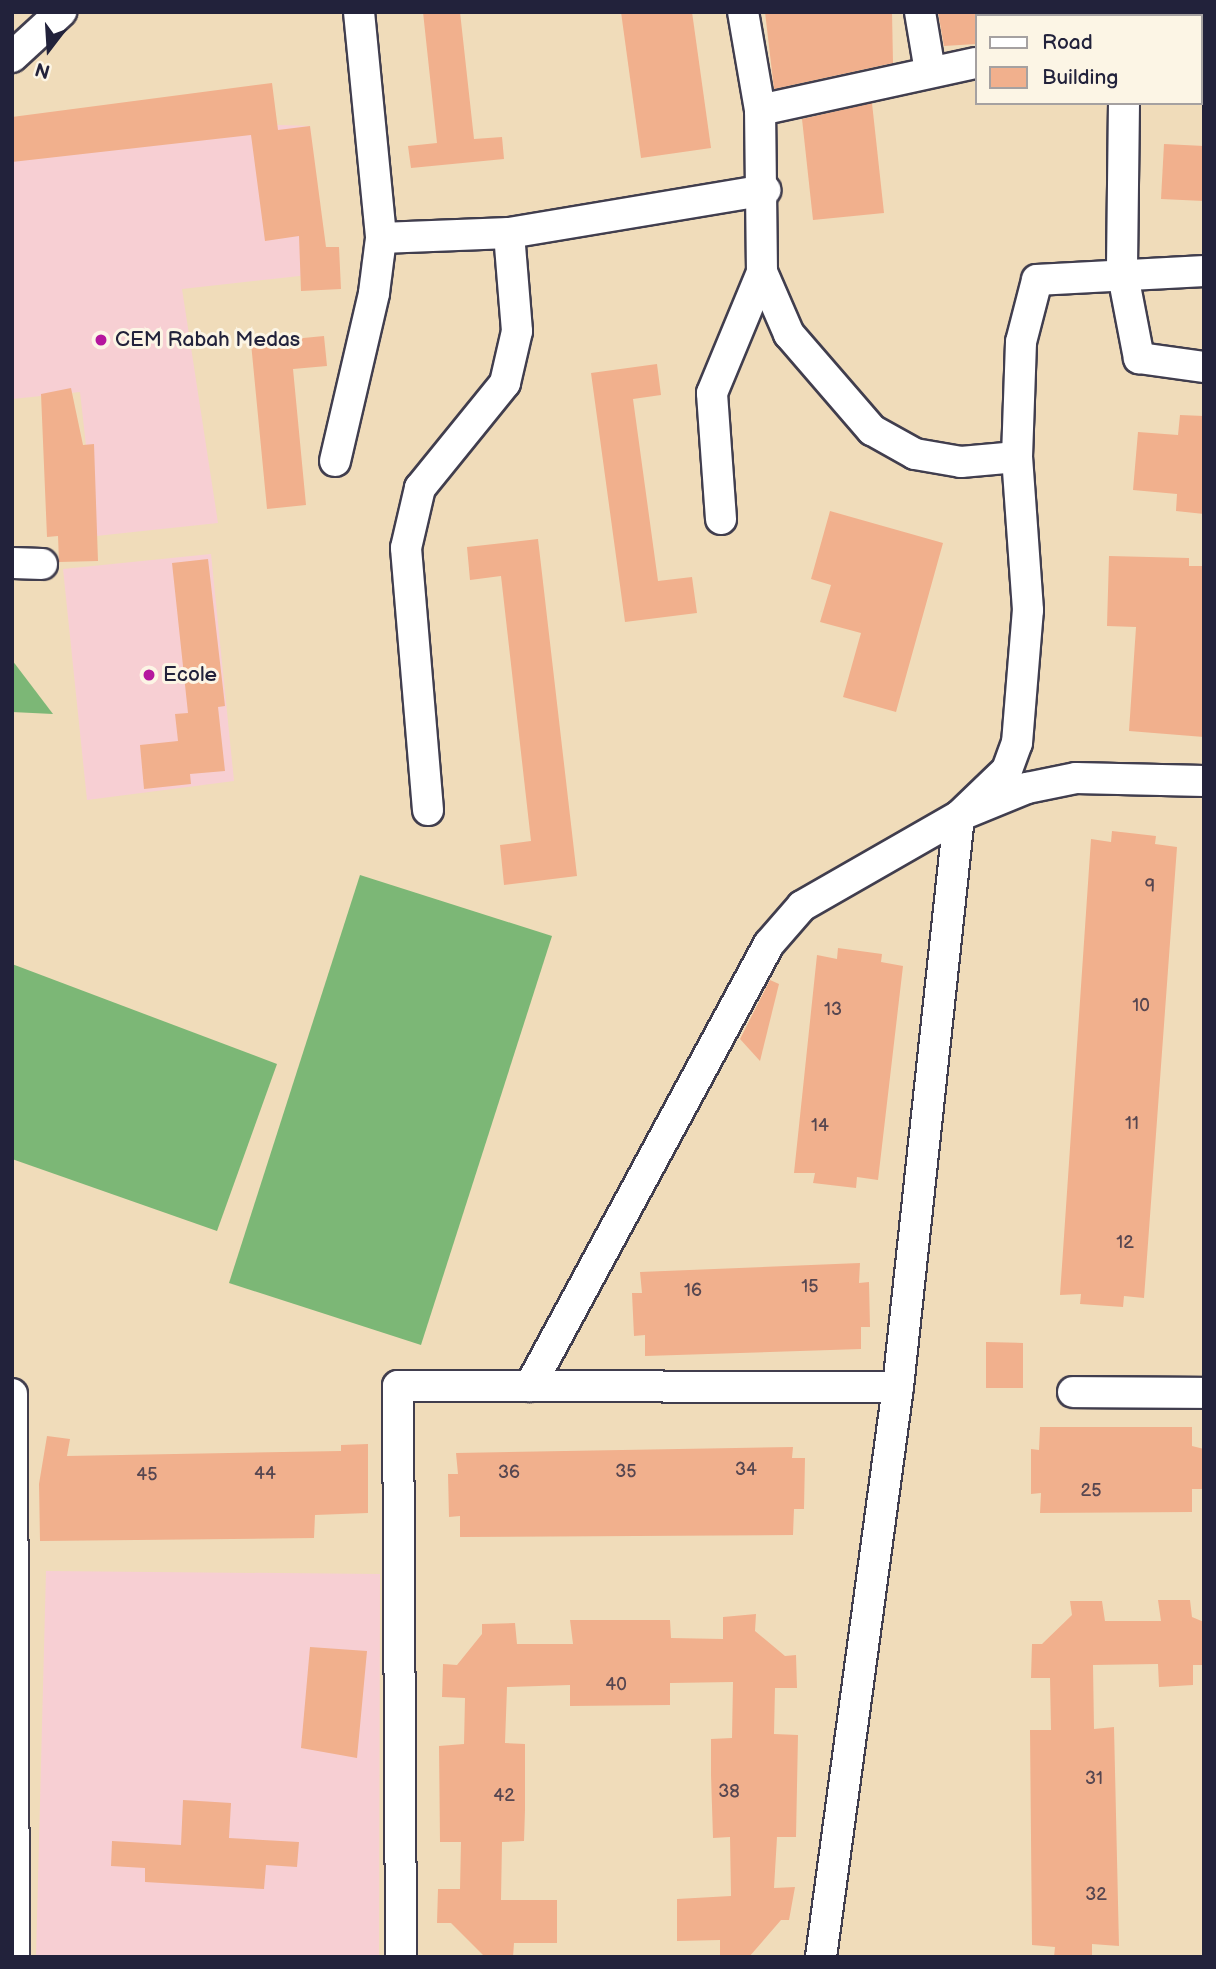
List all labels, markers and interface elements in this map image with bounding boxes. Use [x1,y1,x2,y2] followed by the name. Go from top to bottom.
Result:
[14,14,84,84] north arrow
[974,14,1202,105] legend
[1042,30,1093,55] text: Road
[33,56,53,83] text: N
[1042,65,1118,90] text: Building
[115,327,300,353] place label: CEM Rabah Medas
[93,332,109,348] marker: CEM Rabah Medas
[163,662,217,688] place label: Ecole
[141,667,157,683] marker: Ecole
[1145,876,1155,898] house number: 9
[1132,995,1150,1017] house number: 10
[824,999,842,1021] house number: 13
[1125,1113,1139,1135] house number: 11
[811,1115,829,1137] house number: 14
[1116,1232,1134,1254] house number: 12
[801,1276,819,1298] house number: 15
[684,1280,702,1302] house number: 16
[735,1459,757,1481] house number: 34
[615,1461,637,1483] house number: 35
[498,1462,520,1484] house number: 36
[254,1463,276,1485] house number: 44
[136,1464,158,1486] house number: 45
[1081,1480,1101,1502] house number: 25
[605,1674,627,1696] house number: 40
[1085,1768,1103,1790] house number: 31
[718,1781,740,1803] house number: 38
[493,1785,515,1807] house number: 42
[1085,1884,1107,1906] house number: 32

